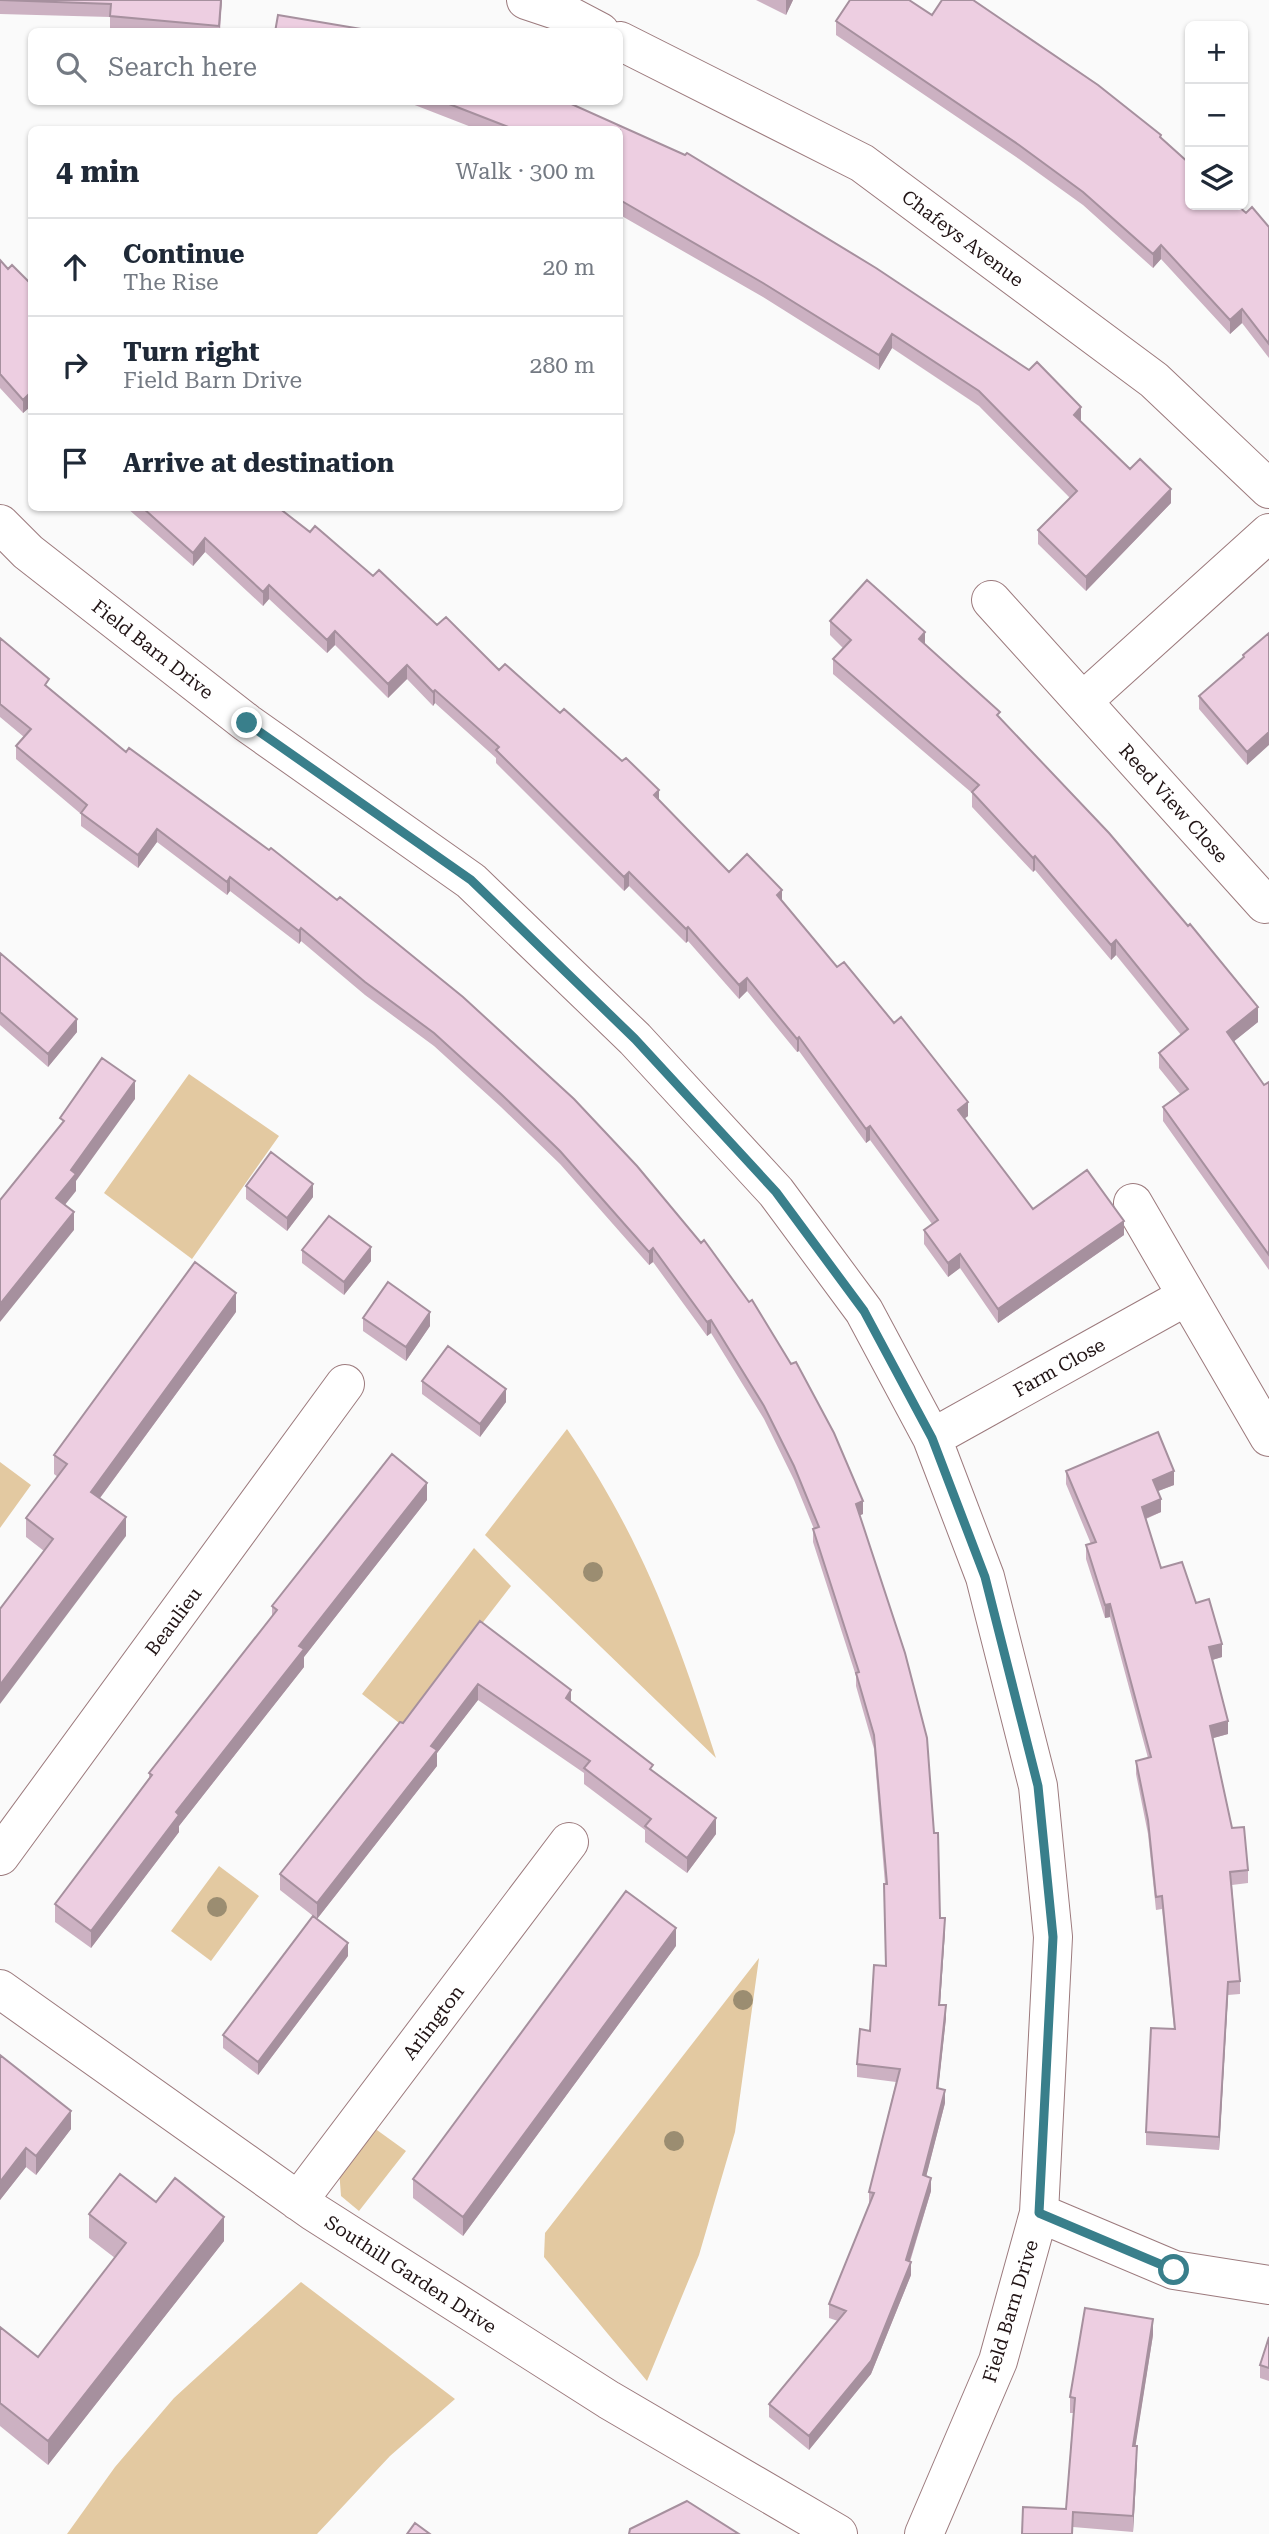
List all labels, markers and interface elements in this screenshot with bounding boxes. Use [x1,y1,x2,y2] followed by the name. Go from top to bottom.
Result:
[1185,21,1248,210] map controls
[1185,21,1248,84] button: +
[28,28,623,105] search box
[52,48,90,86] icon: search
[108,52,257,82] text: Search here
[1185,84,1248,147] button: −
[1185,147,1248,210] button: layers
[56,154,139,189] text: 4 min
[456,158,595,185] text: Walk · 300 m
[897,185,1028,292] street label: Chafeys Avenue
[123,239,245,269] text: Continue
[56,248,94,286] icon: ahead
[542,254,595,281] text: 20 m
[123,269,219,296] text: The Rise
[123,337,259,367] text: Turn right
[56,346,94,384] icon: right
[530,352,595,379] text: 280 m
[123,367,302,394] text: Field Barn Drive
[56,444,94,482] icon: arrive
[123,448,394,478] text: Arrive at destination
[87,595,218,704] street label: Field Barn Drive
[231,707,262,738] route end
[1114,739,1233,867] street label: Reed View Close
[1009,1333,1109,1402] street label: Farm Close
[140,1583,207,1660] street label: Beaulieu
[398,1981,469,2064] street label: Arlington
[321,2210,501,2338] street label: Southill Garden Drive
[978,2237,1043,2385] street label: Field Barn Drive
[1158,2254,1189,2285] route start

